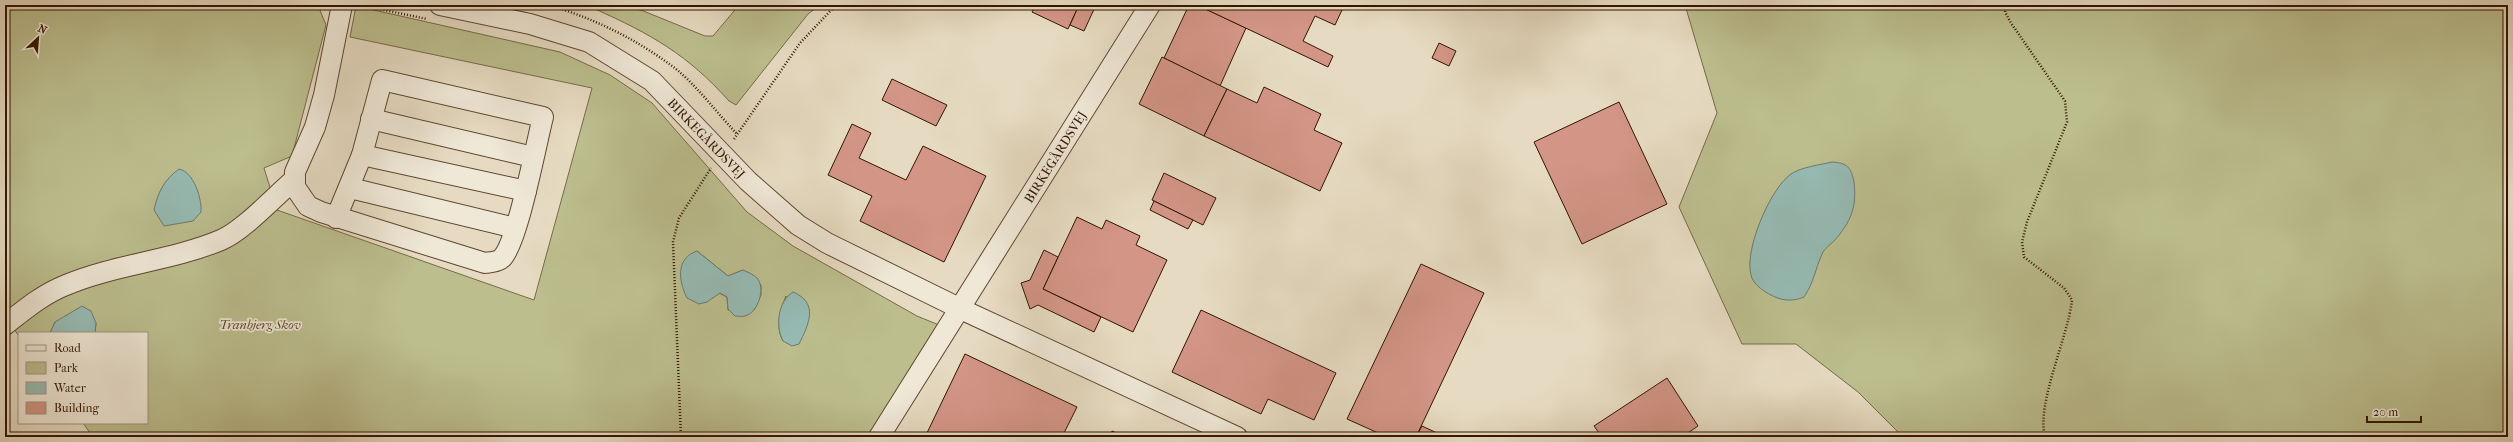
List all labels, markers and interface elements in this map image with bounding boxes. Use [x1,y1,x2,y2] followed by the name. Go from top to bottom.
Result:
[18,18,58,58] north arrow
[36,22,49,37] text: N
[665,95,749,181] street label: BIRKEGÅRDSVEJ
[1021,108,1089,205] street label: BIRKEGÅRDSVEJ
[219,317,301,332] park label: Tranbjerg Skov
[18,332,148,424] legend
[54,341,81,355] text: Road
[54,361,79,375] text: Park
[53,381,87,395] text: Water
[2367,398,2421,424] scale bar
[54,401,99,415] text: Building
[2373,405,2398,419] text: 20 m

